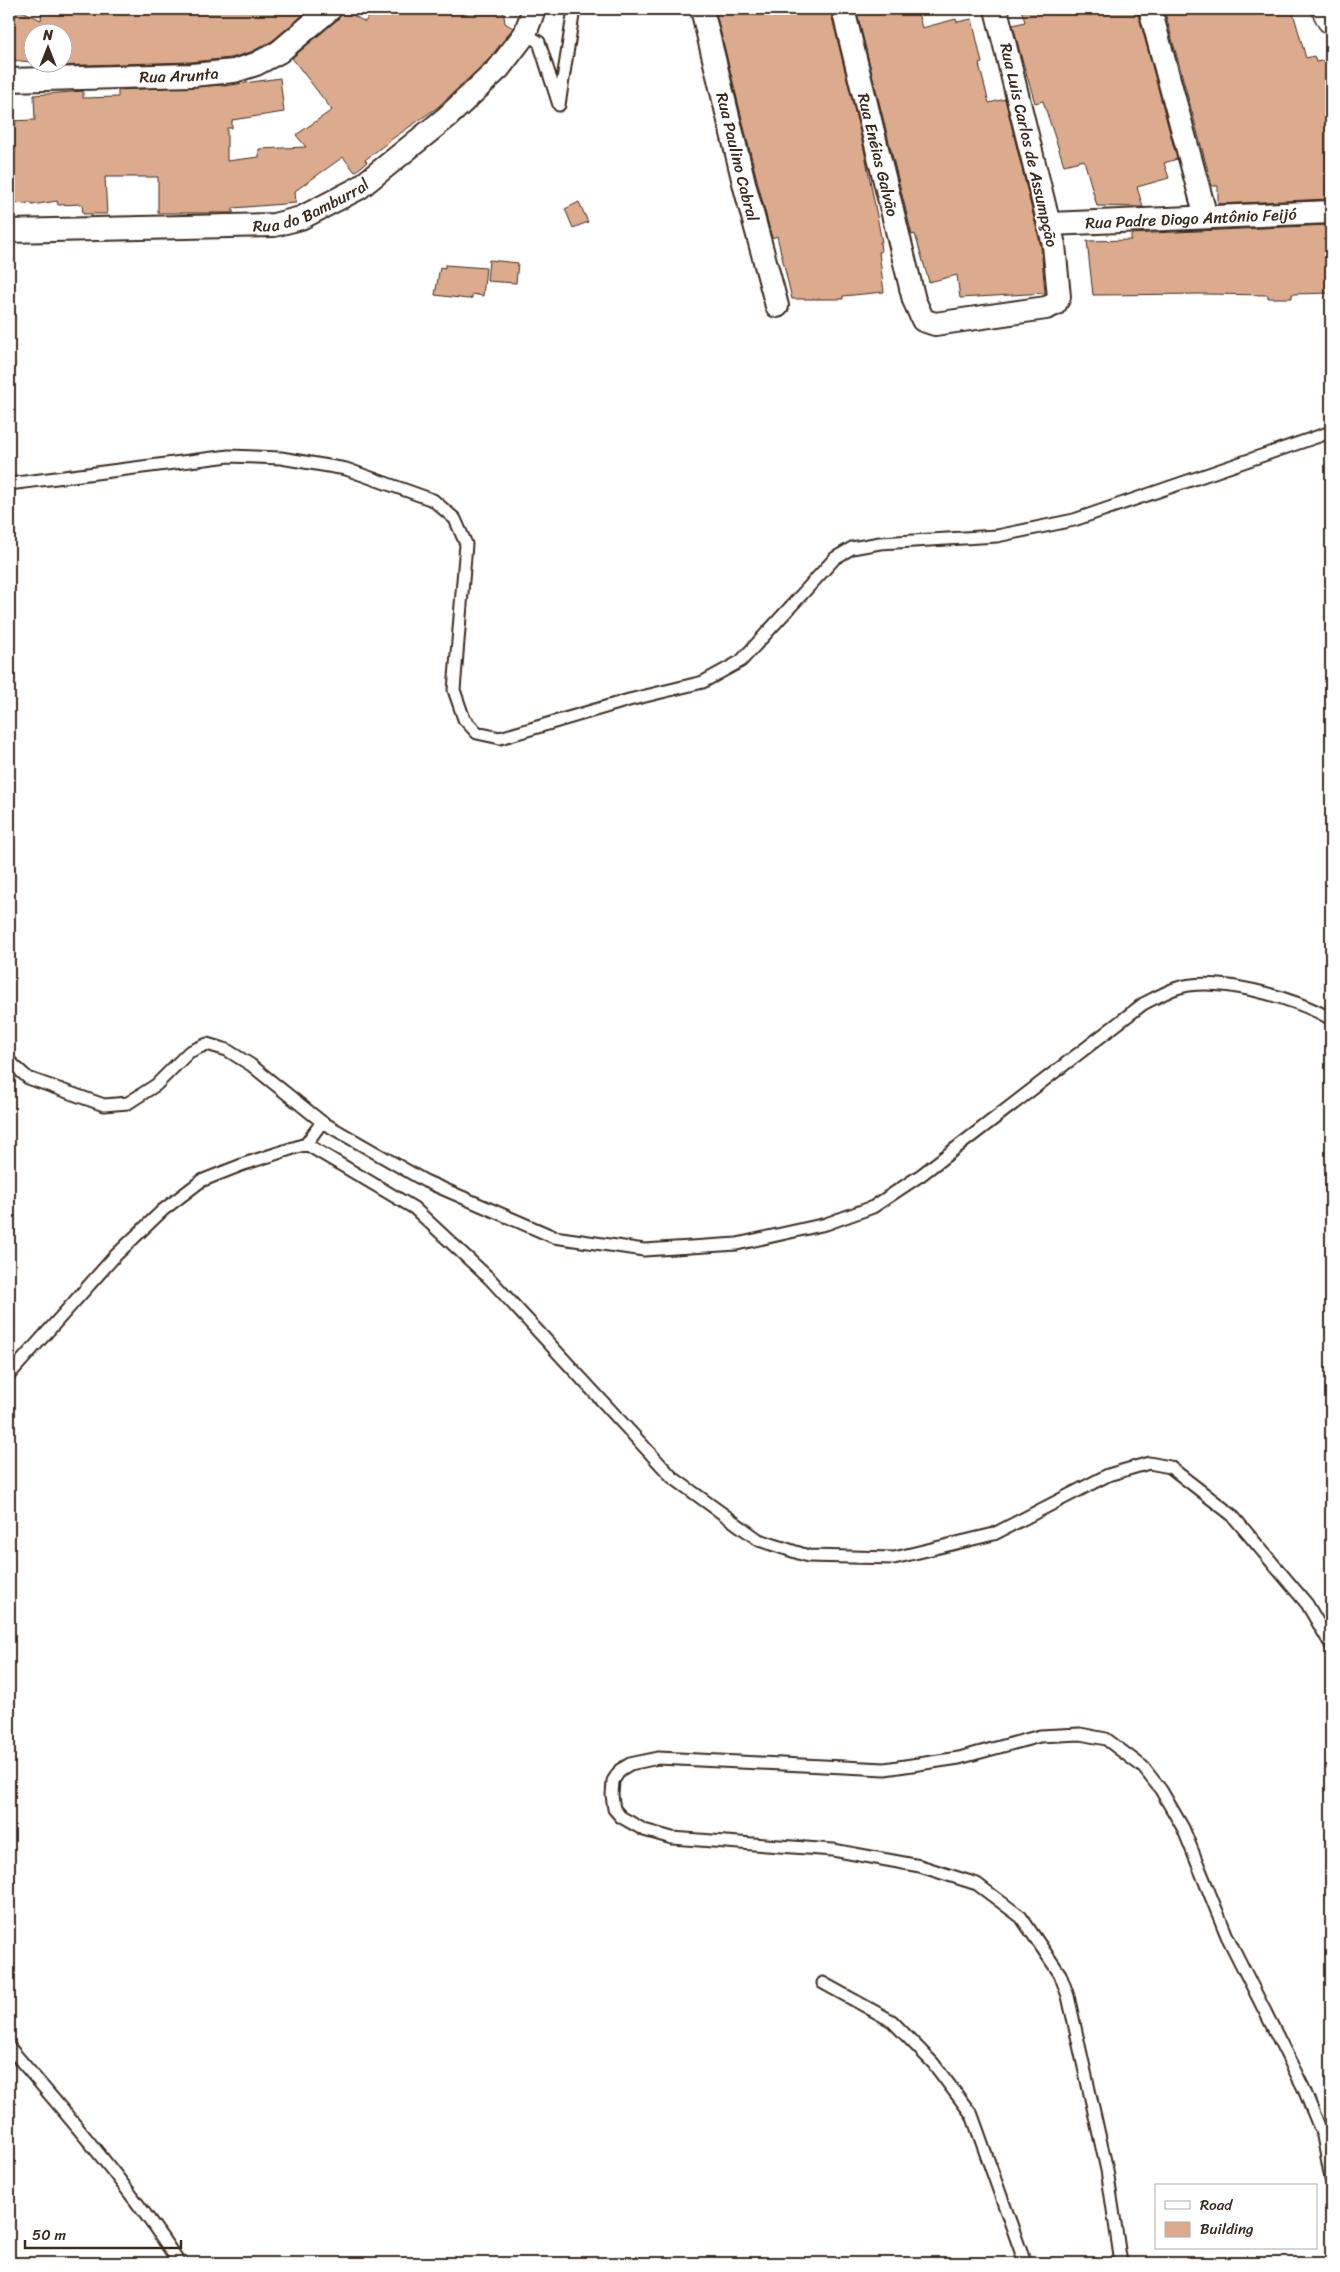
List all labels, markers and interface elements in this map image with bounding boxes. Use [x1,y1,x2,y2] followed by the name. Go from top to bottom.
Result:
[22,22,72,72] north arrow
[42,23,53,48] text: N
[991,40,1067,250] street label: Rua Luis Carlos de Assumpção
[139,58,220,91] street label: Rua Arunta
[708,89,768,225] street label: Rua Paulino Cabral
[850,90,908,220] street label: Rua Enéias Galvão
[252,170,376,240] street label: Rua do Bamburral
[1085,199,1298,237] street label: Rua Padre Diogo Antônio Feijó
[1155,2184,1318,2250] legend
[1200,2192,1233,2218] text: Road
[1200,2216,1254,2242] text: Building
[25,2217,181,2249] scale bar
[32,2222,67,2248] text: 50 m

